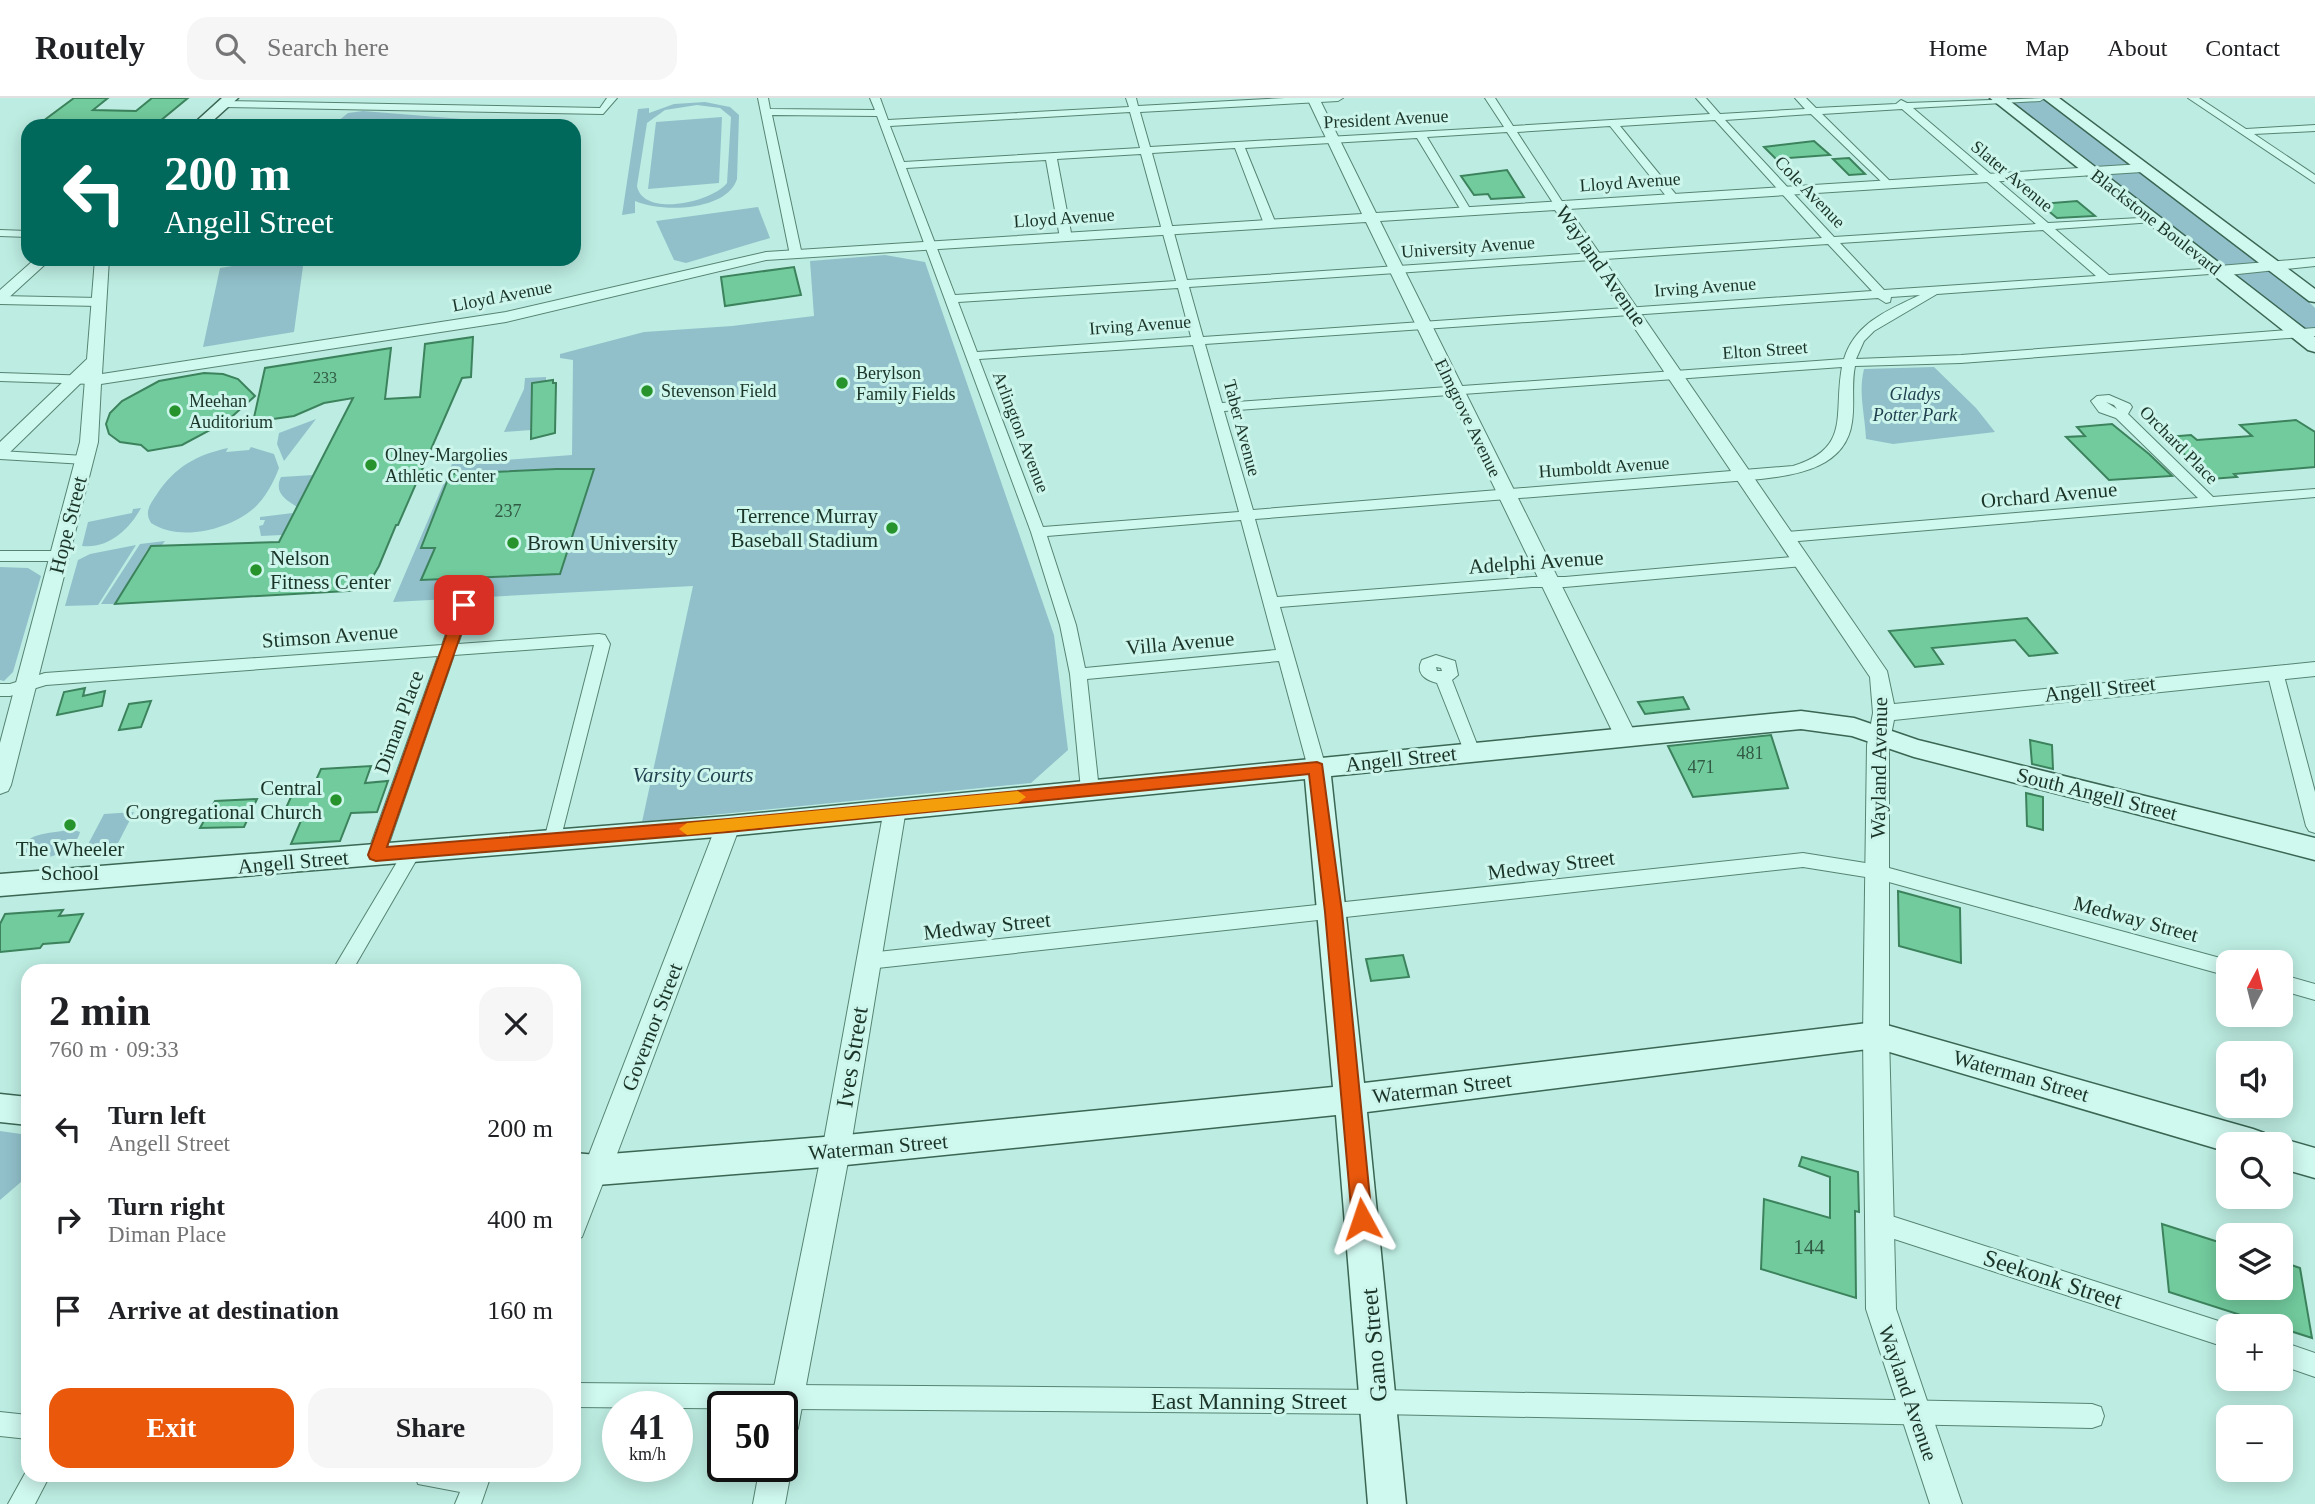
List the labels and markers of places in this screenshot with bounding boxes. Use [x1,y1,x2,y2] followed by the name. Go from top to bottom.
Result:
[856,363,956,404] place label: Berylson Family Fields
[834,375,850,391] marker: Berylson Family Fields
[661,381,777,401] place label: Stevenson Field
[639,383,655,399] marker: Stevenson Field
[189,391,273,432] place label: Meehan Auditorium
[167,403,183,419] marker: Meehan Auditorium
[385,445,508,486] place label: Olney-Margolies Athletic Center
[363,457,379,473] marker: Olney-Margolies Athletic Center
[730,504,878,552] place label: Terrence Murray Baseball Stadium
[884,520,900,536] marker: Terrence Murray Baseball Stadium
[527,531,679,555] place label: Brown University
[505,535,521,551] marker: Brown University
[270,546,391,594] place label: Nelson Fitness Center
[248,562,264,578] marker: Nelson Fitness Center
[434,575,494,635] pin
[125,776,322,824] place label: Central Congregational Church
[328,792,344,808] marker: Central Congregational Church
[62,817,78,833] marker: The Wheeler School
[16,837,124,885] place label: The Wheeler School

